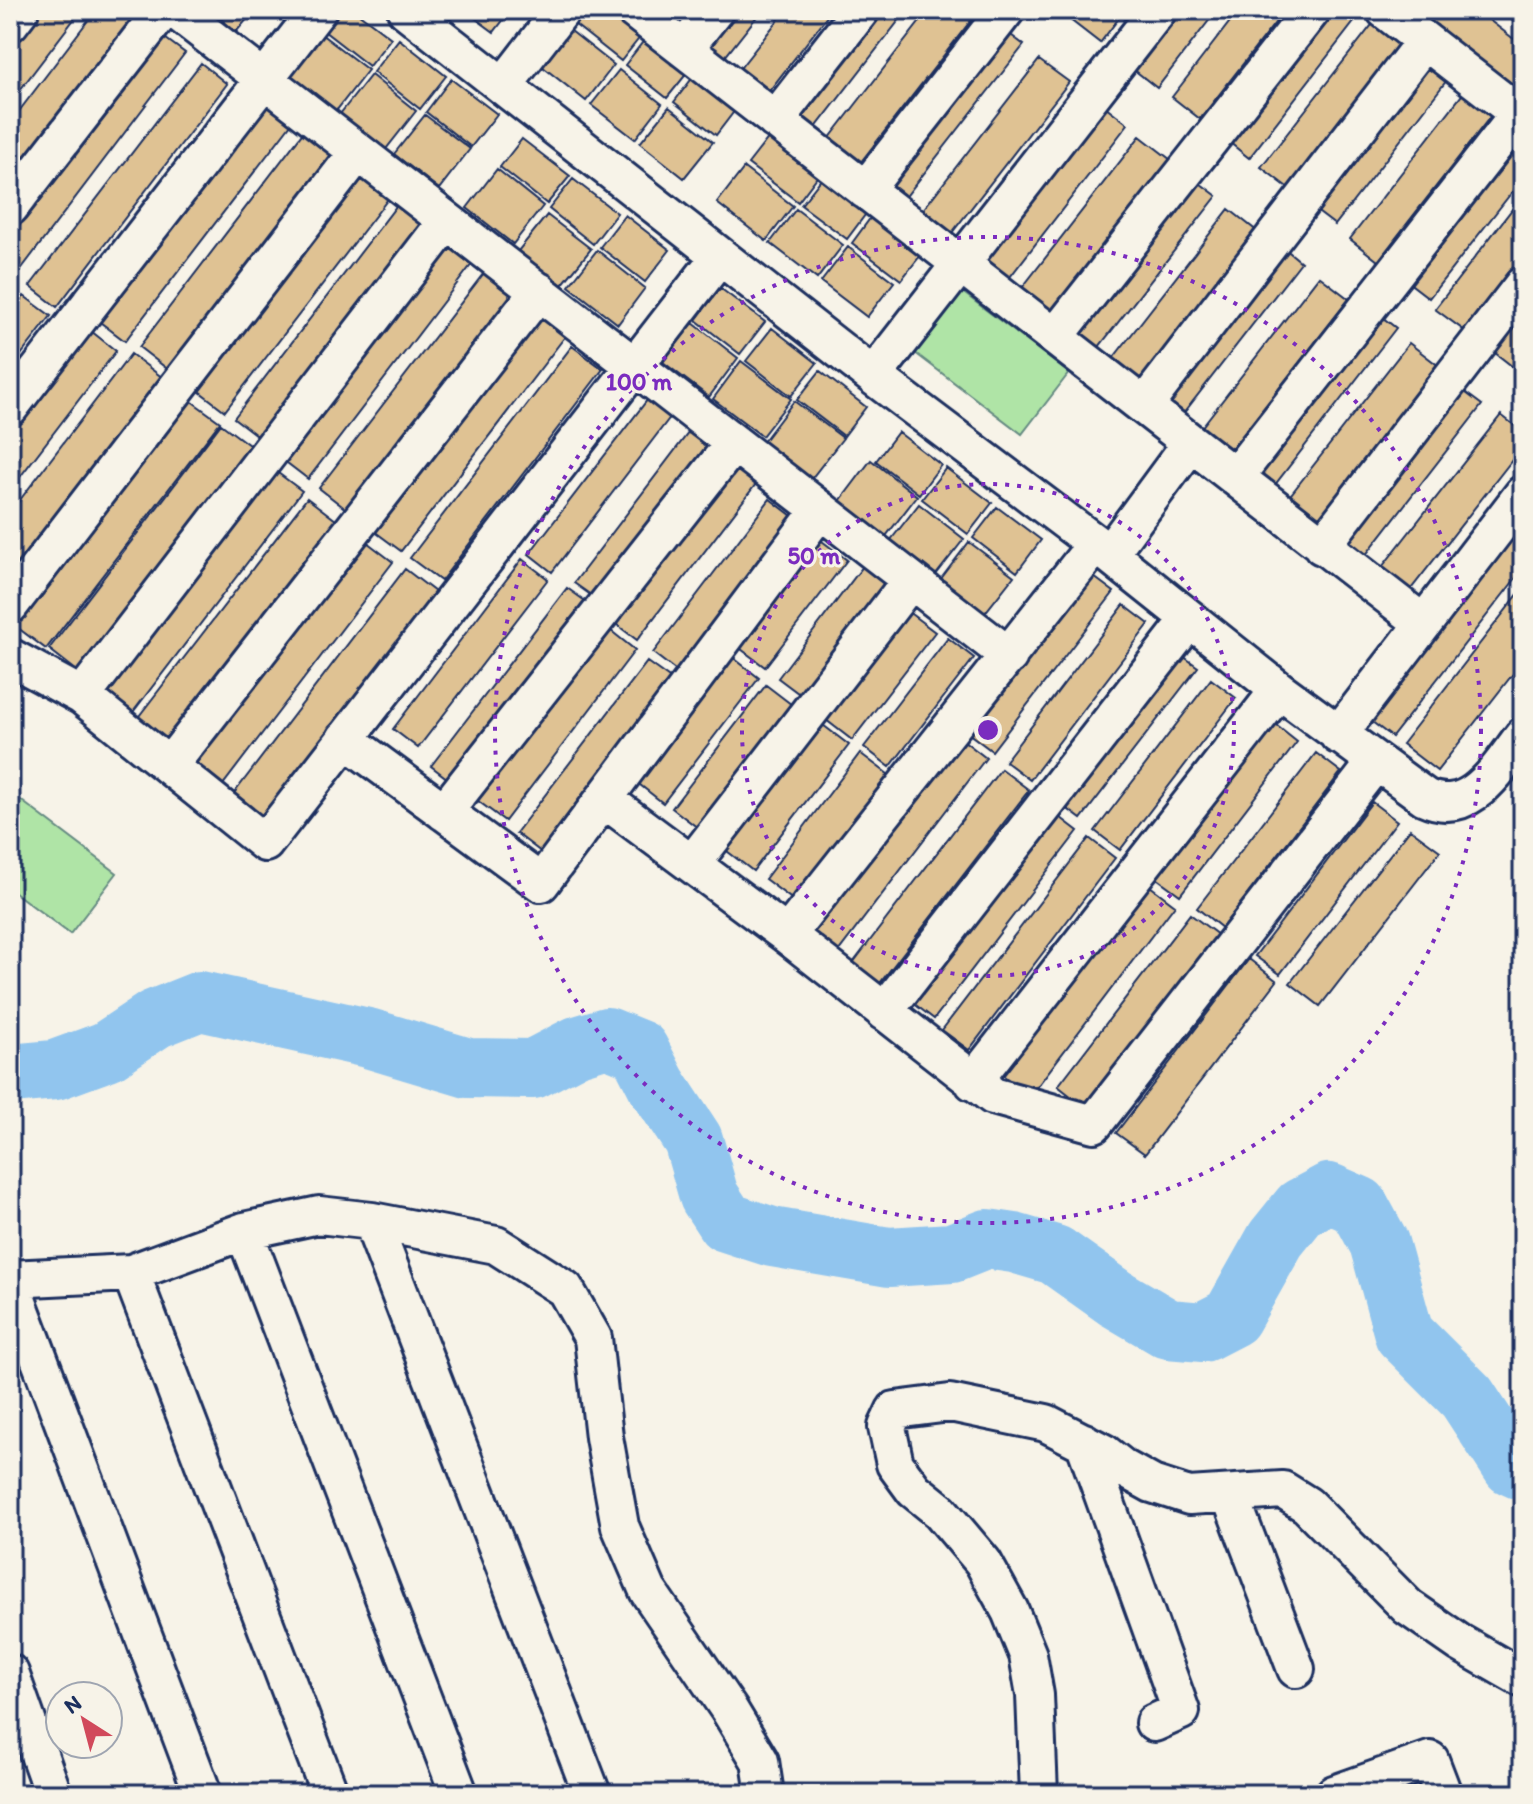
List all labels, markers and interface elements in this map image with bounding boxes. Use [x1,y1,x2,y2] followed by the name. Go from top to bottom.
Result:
[606,367,673,396] text: 100 m
[788,541,841,570] text: 50 m
[974,716,1002,744] centre of rings
[44,1680,124,1760] north arrow
[59,1689,86,1720] text: N

